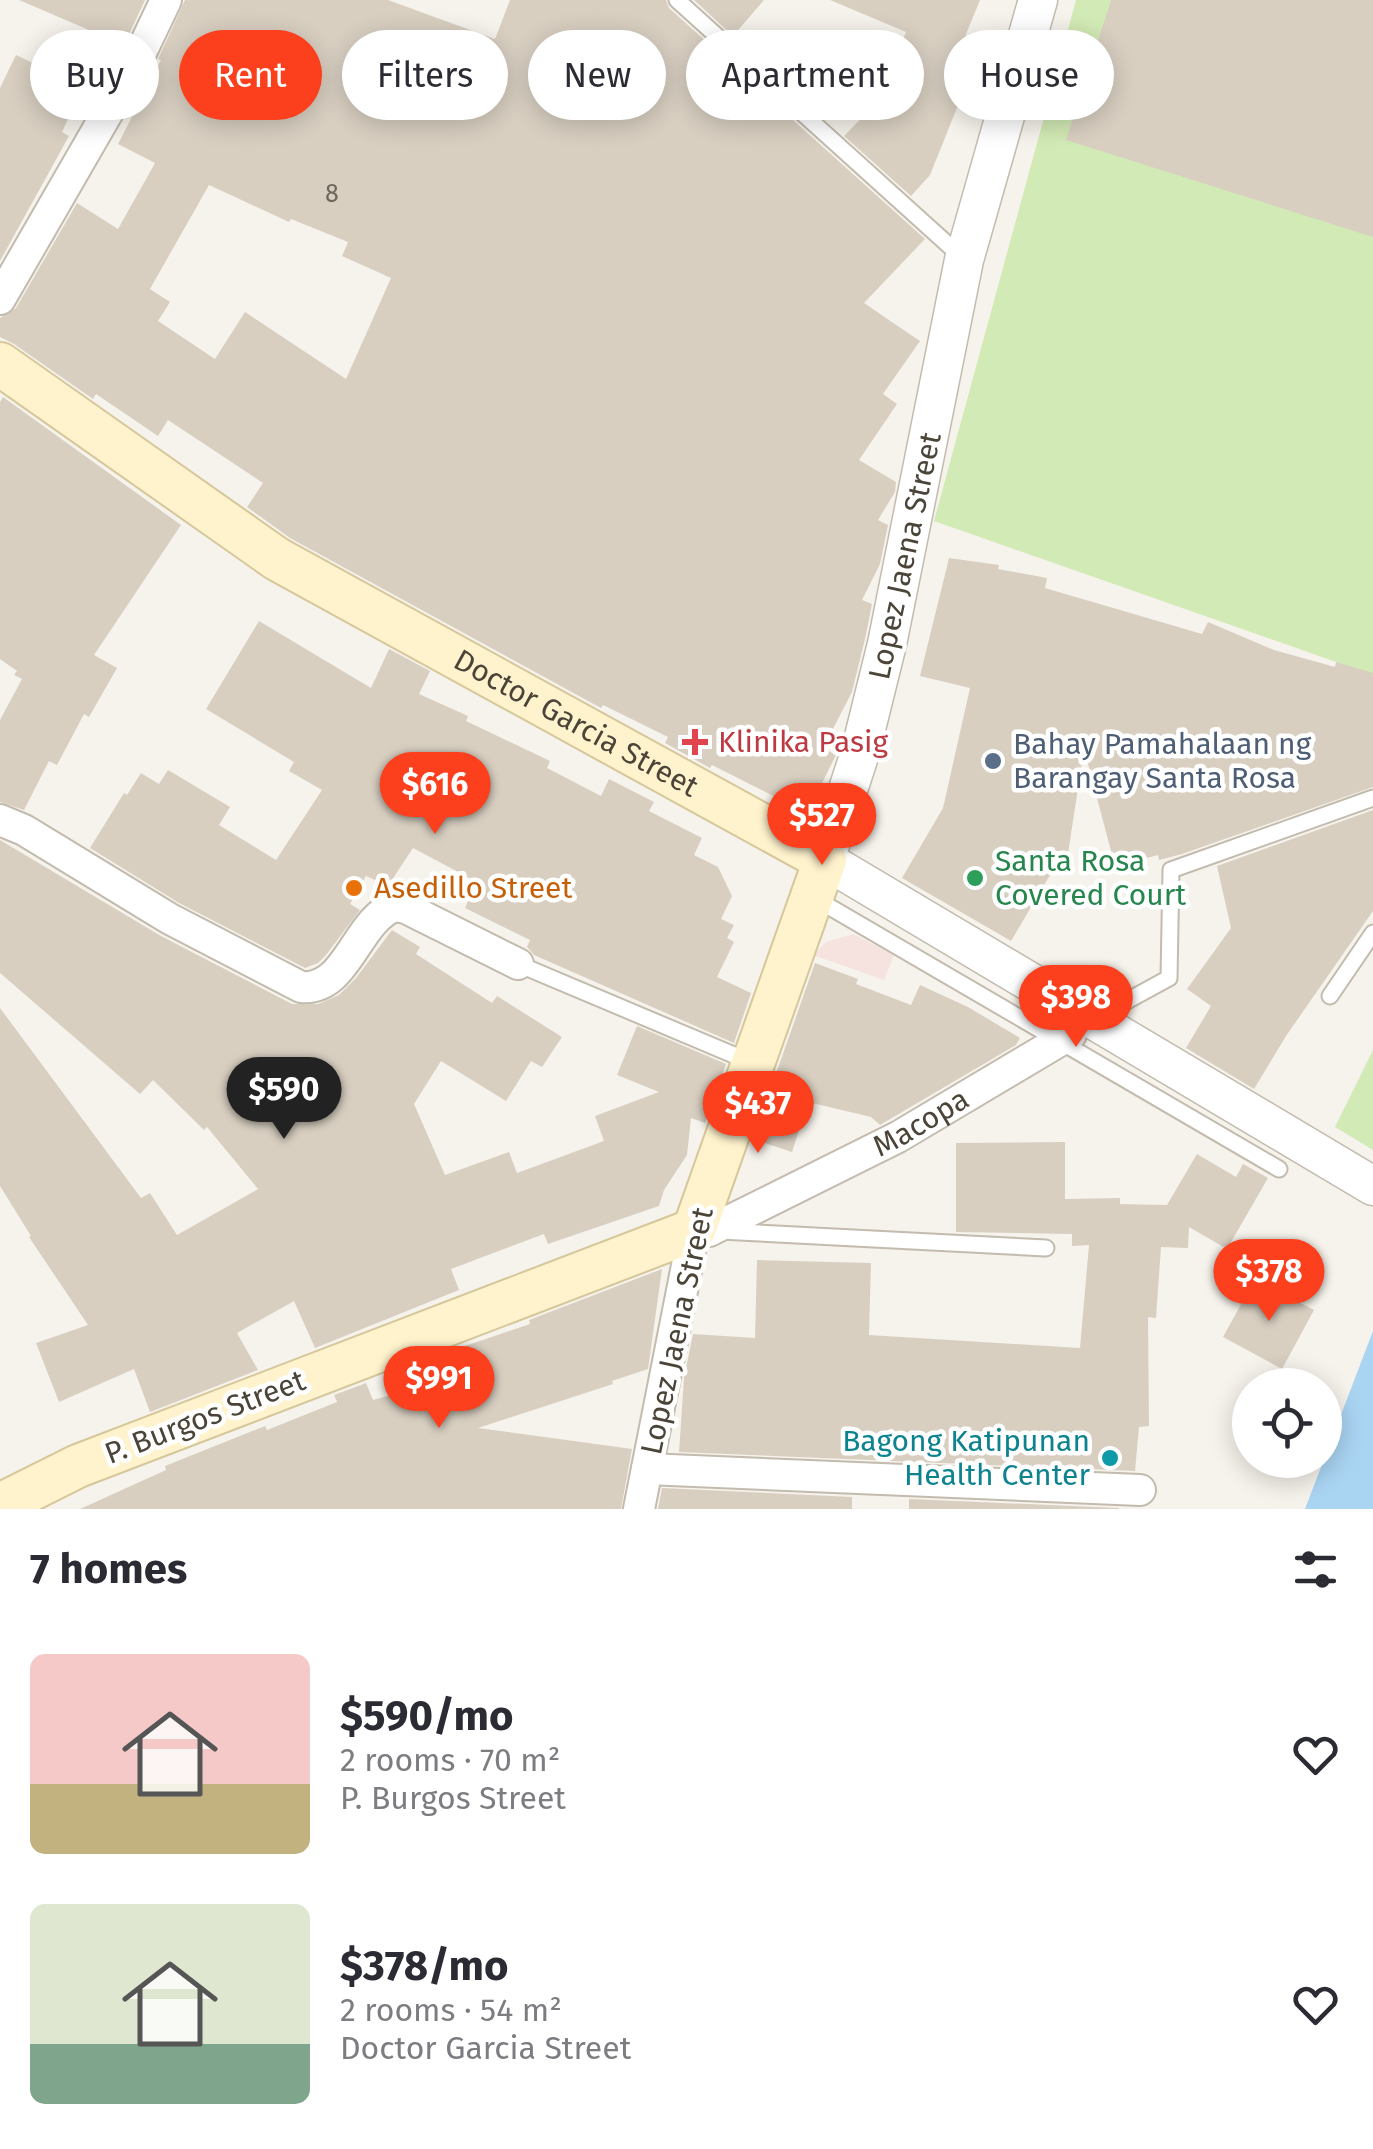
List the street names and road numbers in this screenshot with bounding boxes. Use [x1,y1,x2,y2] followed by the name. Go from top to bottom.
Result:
[861,429,949,683] street label: Lopez Jaena Street
[448,642,705,805] street label: Doctor Garcia Street
[867,1081,975,1164] street label: Macopa
[633,1204,721,1458] street label: Lopez Jaena Street
[100,1362,310,1472] street label: P. Burgos Street

